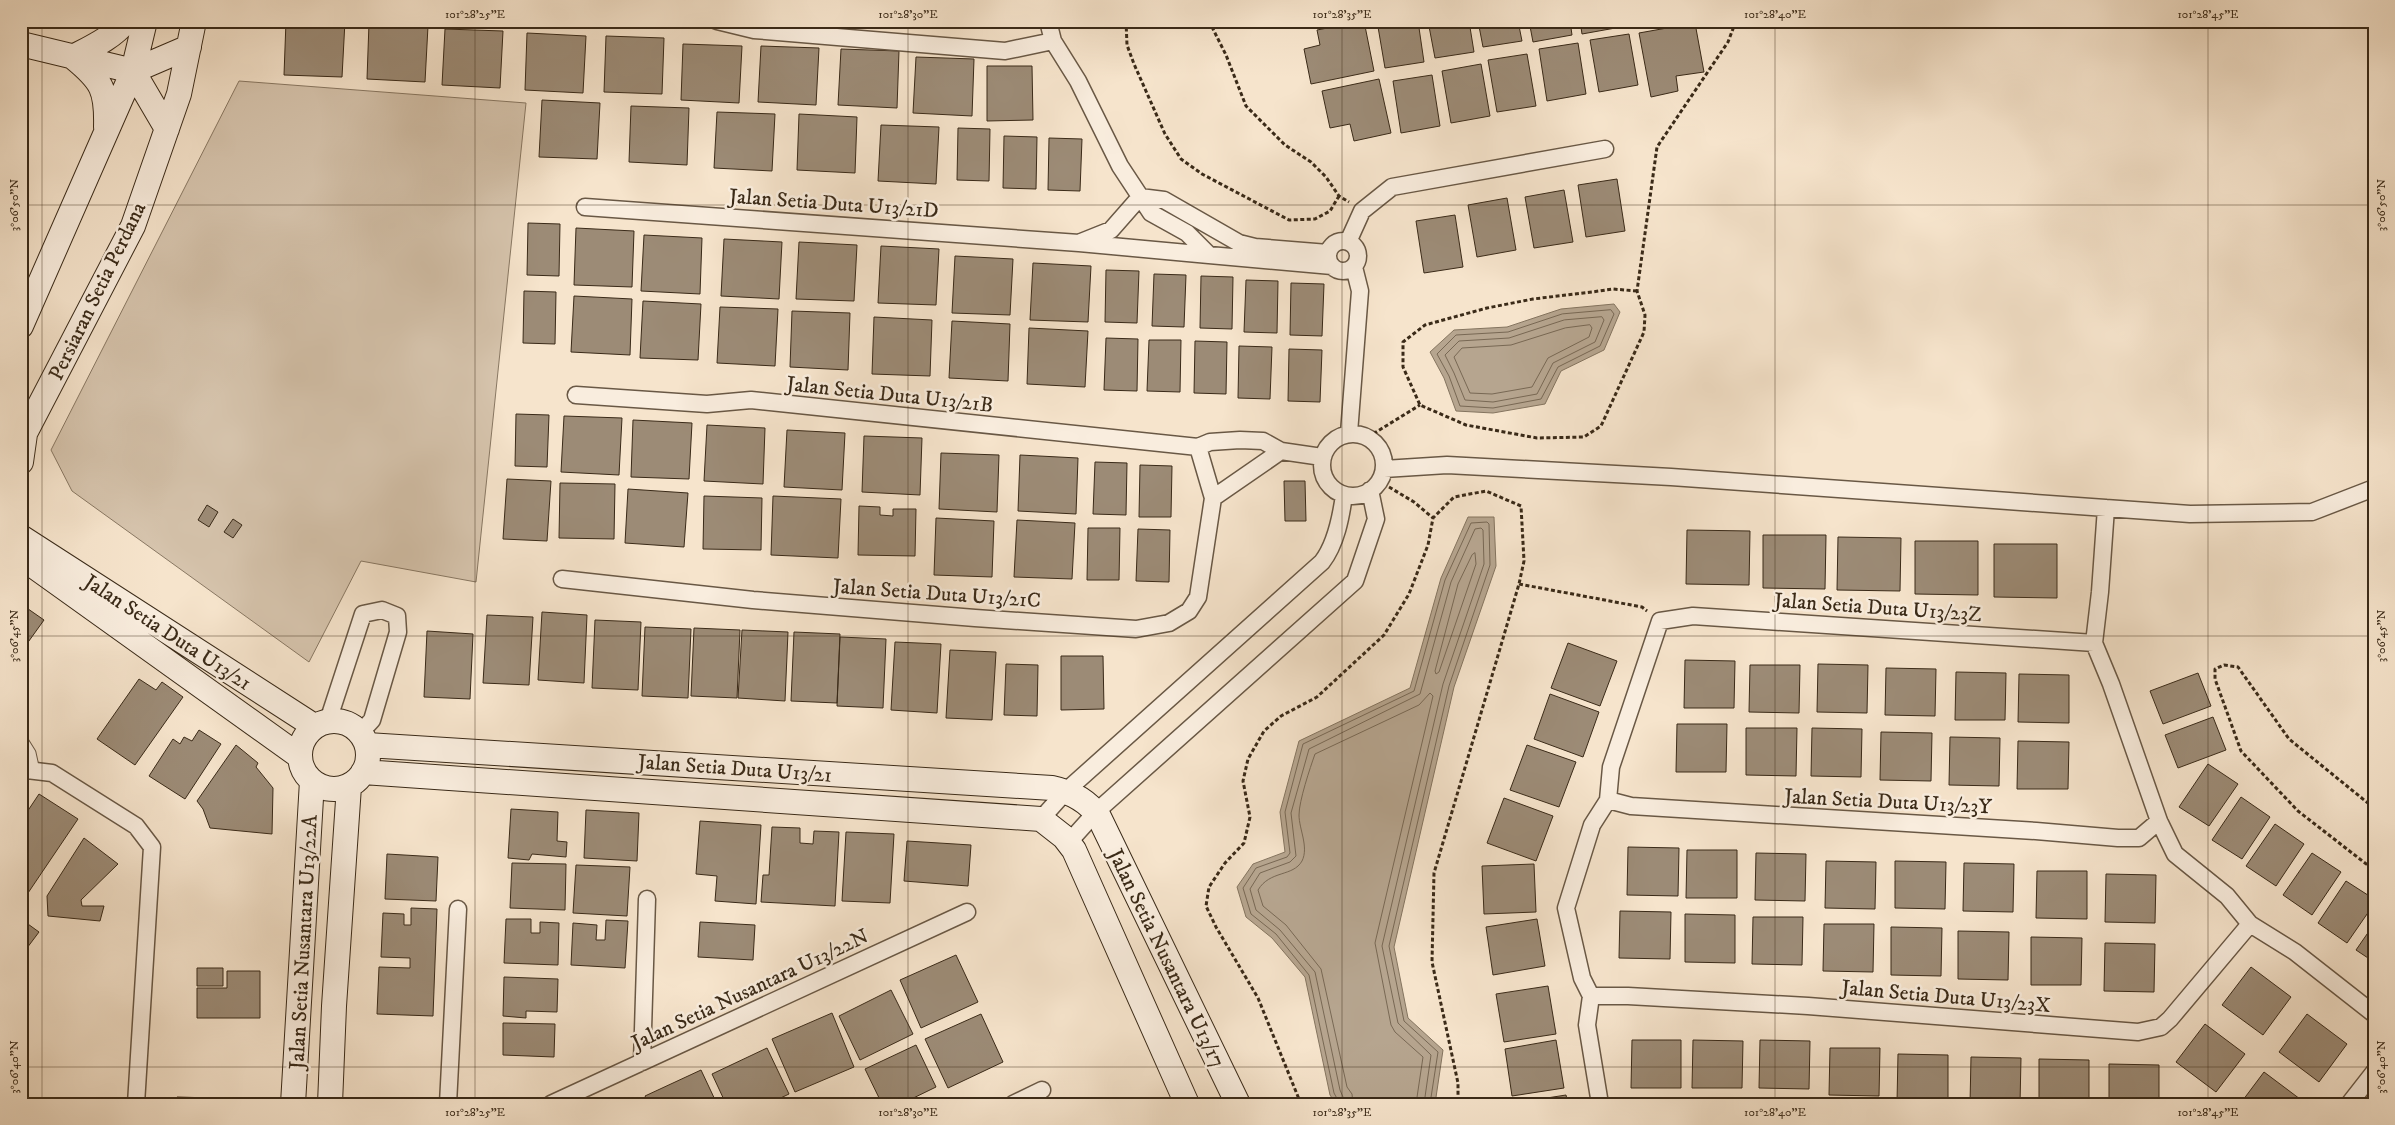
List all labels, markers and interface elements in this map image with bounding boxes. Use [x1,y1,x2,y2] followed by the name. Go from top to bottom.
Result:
[445,7,506,22] text: 101°28'25"E
[878,7,938,22] text: 101°28'30"E
[1313,7,1372,22] text: 101°28'35"E
[1744,7,1806,22] text: 101°28'40"E
[2177,7,2239,22] text: 101°28'45"E
[7,179,22,231] text: 3°06'50"N
[2374,179,2389,231] text: 3°06'50"N
[726,184,940,224] street label: Jalan Setia Duta U13/21D
[43,198,152,385] street label: Persiaran Setia Perdana
[783,371,994,419] street label: Jalan Setia Duta U13/21B
[77,568,256,697] street label: Jalan Setia Duta U13/21
[830,574,1042,614] street label: Jalan Setia Duta U13/21C
[1771,588,1983,628] street label: Jalan Setia Duta U13/23Z
[7,610,22,662] text: 3°06'45"N
[2374,610,2389,662] text: 3°06'45"N
[635,749,833,789] street label: Jalan Setia Duta U13/21
[1782,783,1993,820] street label: Jalan Setia Duta U13/23Y
[284,813,324,1072] street label: Jalan Setia Nusantara U13/22A
[1101,843,1230,1072] street label: Jalan Setia Nusantara U13/17
[626,923,873,1057] street label: Jalan Setia Nusantara U13/22N
[1838,975,2051,1019] street label: Jalan Setia Duta U13/23X
[7,1040,22,1094] text: 3°06'40"N
[2374,1040,2389,1094] text: 3°06'40"N
[445,1105,506,1120] text: 101°28'25"E
[878,1105,938,1120] text: 101°28'30"E
[1313,1105,1372,1120] text: 101°28'35"E
[1744,1105,1806,1120] text: 101°28'40"E
[2177,1105,2239,1120] text: 101°28'45"E

